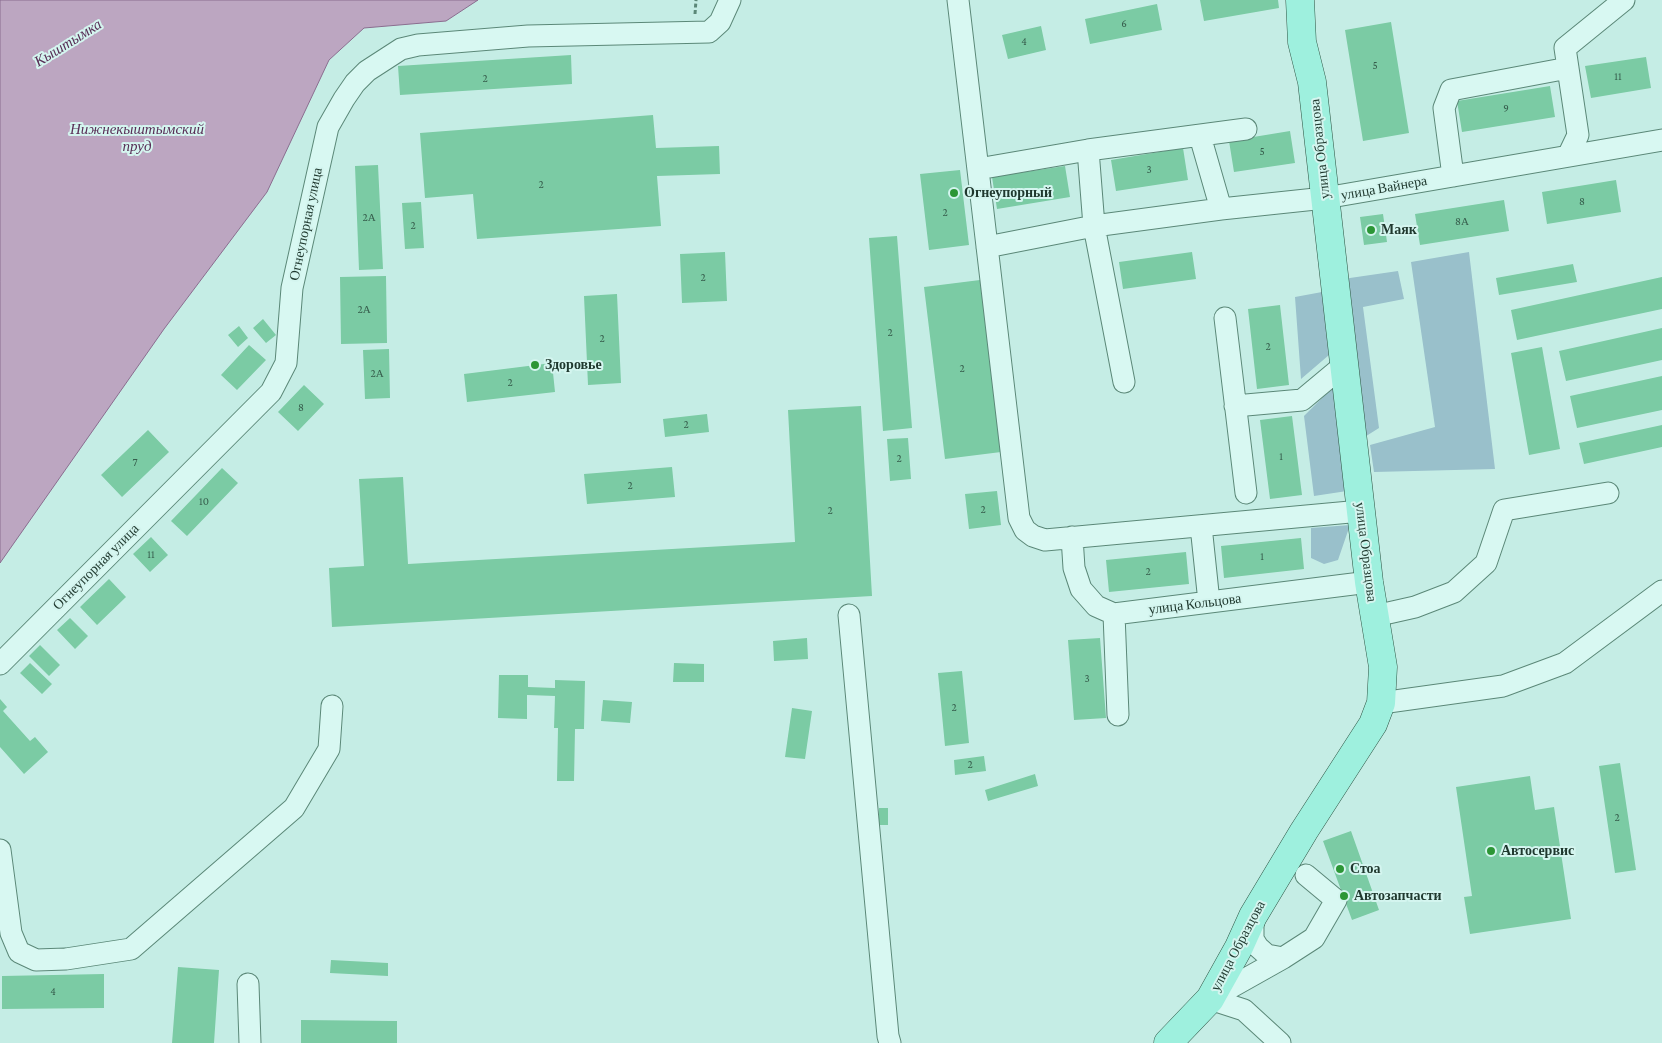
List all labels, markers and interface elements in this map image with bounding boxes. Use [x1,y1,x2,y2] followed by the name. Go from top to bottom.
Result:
[31,15,105,71] water label: Кыштымка
[1121,17,1127,31] house number: 6
[1021,35,1027,49] house number: 4
[1372,59,1378,73] house number: 5
[1614,70,1622,84] house number: 11
[482,72,488,86] house number: 2
[1306,98,1334,200] street label: улица Образцова
[1503,102,1509,116] house number: 9
[70,120,204,155] water label: Нижнекыштымский пруд
[1259,145,1265,159] house number: 5
[1146,163,1152,177] house number: 3
[286,166,326,282] street label: Огнеупорная улица
[1340,172,1428,204] street label: улица Вайнера
[538,178,544,192] house number: 2
[964,185,1052,201] place label: Огнеупорный
[948,187,960,199] marker: Огнеупорный
[1579,195,1585,209] house number: 8
[942,206,948,220] house number: 2
[362,211,376,225] house number: 2А
[1455,215,1469,229] house number: 8А
[410,219,416,233] house number: 2
[1381,222,1417,238] place label: Маяк
[1365,224,1377,236] marker: Маяк
[700,271,706,285] house number: 2
[357,303,371,317] house number: 2А
[887,326,893,340] house number: 2
[599,332,605,346] house number: 2
[1265,340,1271,354] house number: 2
[545,357,602,373] place label: Здоровье
[529,359,541,371] marker: Здоровье
[959,362,965,376] house number: 2
[370,367,384,381] house number: 2А
[507,376,513,390] house number: 2
[298,401,304,415] house number: 8
[683,418,689,432] house number: 2
[1279,450,1283,464] house number: 1
[896,452,902,466] house number: 2
[132,456,138,470] house number: 7
[627,479,633,493] house number: 2
[199,495,209,509] house number: 10
[1352,501,1380,603] street label: улица Образцова
[980,503,986,517] house number: 2
[827,504,833,518] house number: 2
[49,520,143,614] street label: Огнеупорная улица
[147,548,155,562] house number: 11
[1260,550,1264,564] house number: 1
[1145,565,1151,579] house number: 2
[1148,590,1242,618] street label: улица Кольцова
[1084,672,1090,686] house number: 3
[951,701,957,715] house number: 2
[967,758,973,772] house number: 2
[1614,811,1620,825] house number: 2
[1501,843,1574,859] place label: Автосервис
[1485,845,1497,857] marker: Автосервис
[1350,861,1381,877] place label: Стоа
[1334,863,1346,875] marker: Стоа
[1354,888,1442,904] place label: Автозапчасти
[1338,890,1350,902] marker: Автозапчасти
[1207,898,1269,994] street label: улица Образцова
[50,985,56,999] house number: 4

